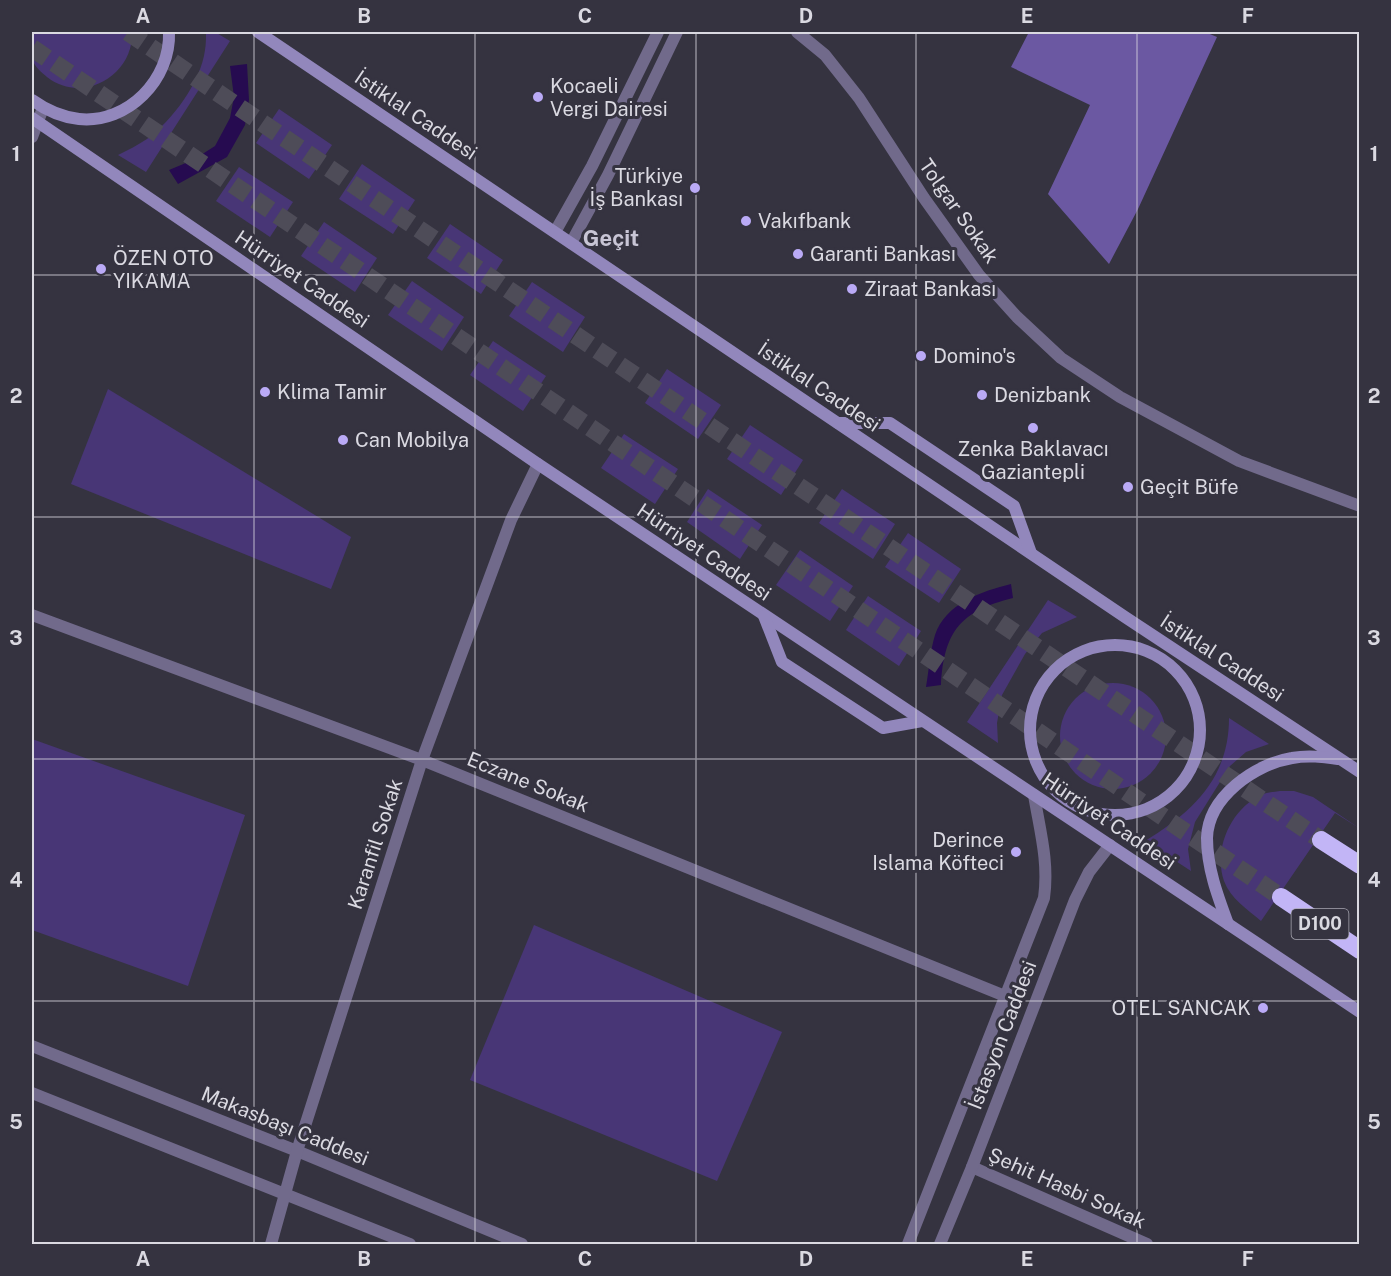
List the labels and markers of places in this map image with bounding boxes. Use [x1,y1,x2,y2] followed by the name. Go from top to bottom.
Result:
[550,74,668,121] place label: Kocaeli Vergi Dairesi
[531,90,545,104] marker: Kocaeli Vergi Dairesi
[590,164,683,211] place label: Türkiye İş Bankası
[688,181,702,195] marker: Türkiye İş Bankası
[758,209,851,233] place label: Vakıfbank
[739,214,753,228] marker: Vakıfbank
[810,242,956,266] place label: Garanti Bankası
[113,245,214,293] place label: ÖZEN OTO YIKAMA
[791,247,805,261] marker: Garanti Bankası
[94,262,108,276] marker: ÖZEN OTO YIKAMA
[864,277,996,301] place label: Ziraat Bankası
[845,282,859,296] marker: Ziraat Bankası
[933,344,1016,368] place label: Domino's
[914,349,928,363] marker: Domino's
[277,380,387,404] place label: Klima Tamir
[994,383,1091,407] place label: Denizbank
[258,385,272,399] marker: Klima Tamir
[975,388,989,402] marker: Denizbank
[1026,421,1040,435] marker: Zenka Baklavacı Gaziantepli
[355,428,469,452] place label: Can Mobilya
[336,433,350,447] marker: Can Mobilya
[957,437,1109,484] place label: Zenka Baklavacı Gaziantepli
[1140,475,1239,499] place label: Geçit Büfe
[1121,480,1135,494] marker: Geçit Büfe
[872,828,1004,875] place label: Derince Islama Köfteci
[1009,845,1023,859] marker: Derince Islama Köfteci
[1112,996,1251,1020] place label: OTEL SANCAK
[1256,1001,1270,1015] marker: OTEL SANCAK

